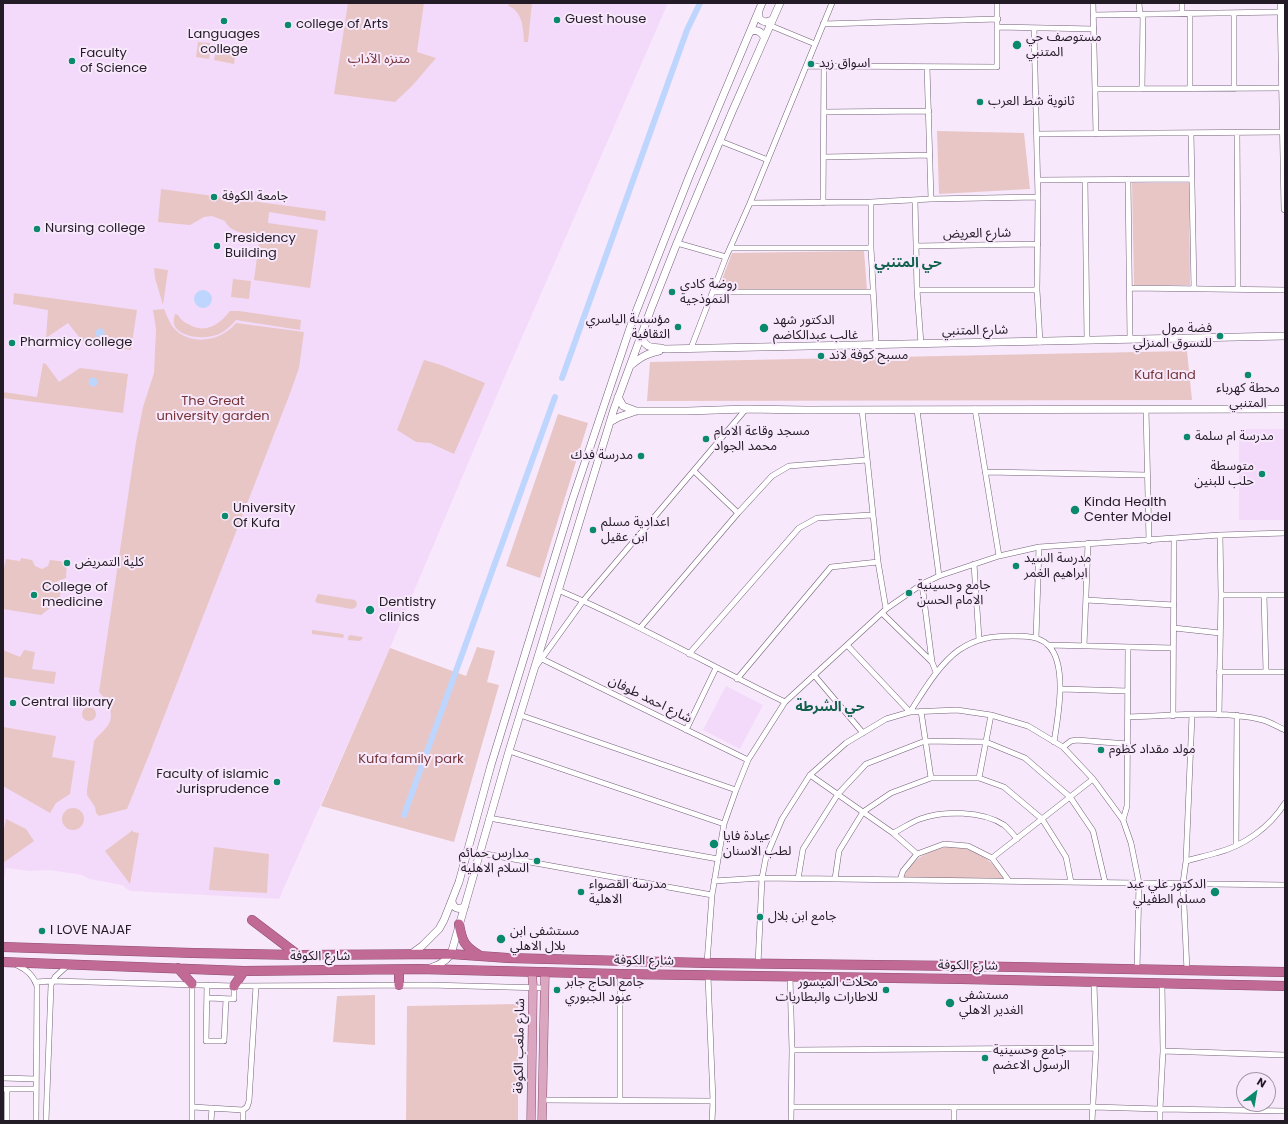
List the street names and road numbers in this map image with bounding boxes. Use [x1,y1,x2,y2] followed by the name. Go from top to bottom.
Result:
[943,226,1011,242] street label: شارع العريض
[942,323,1008,339] street label: شارع المتنبي
[606,673,694,727] street label: شارع احمد طوفان
[290,949,350,965] street label: شارع الكوفة
[614,953,674,969] street label: شارع الكوفة
[938,958,998,974] street label: شارع الكوفة
[511,998,529,1094] street label: شارع ملعب الكوفة

